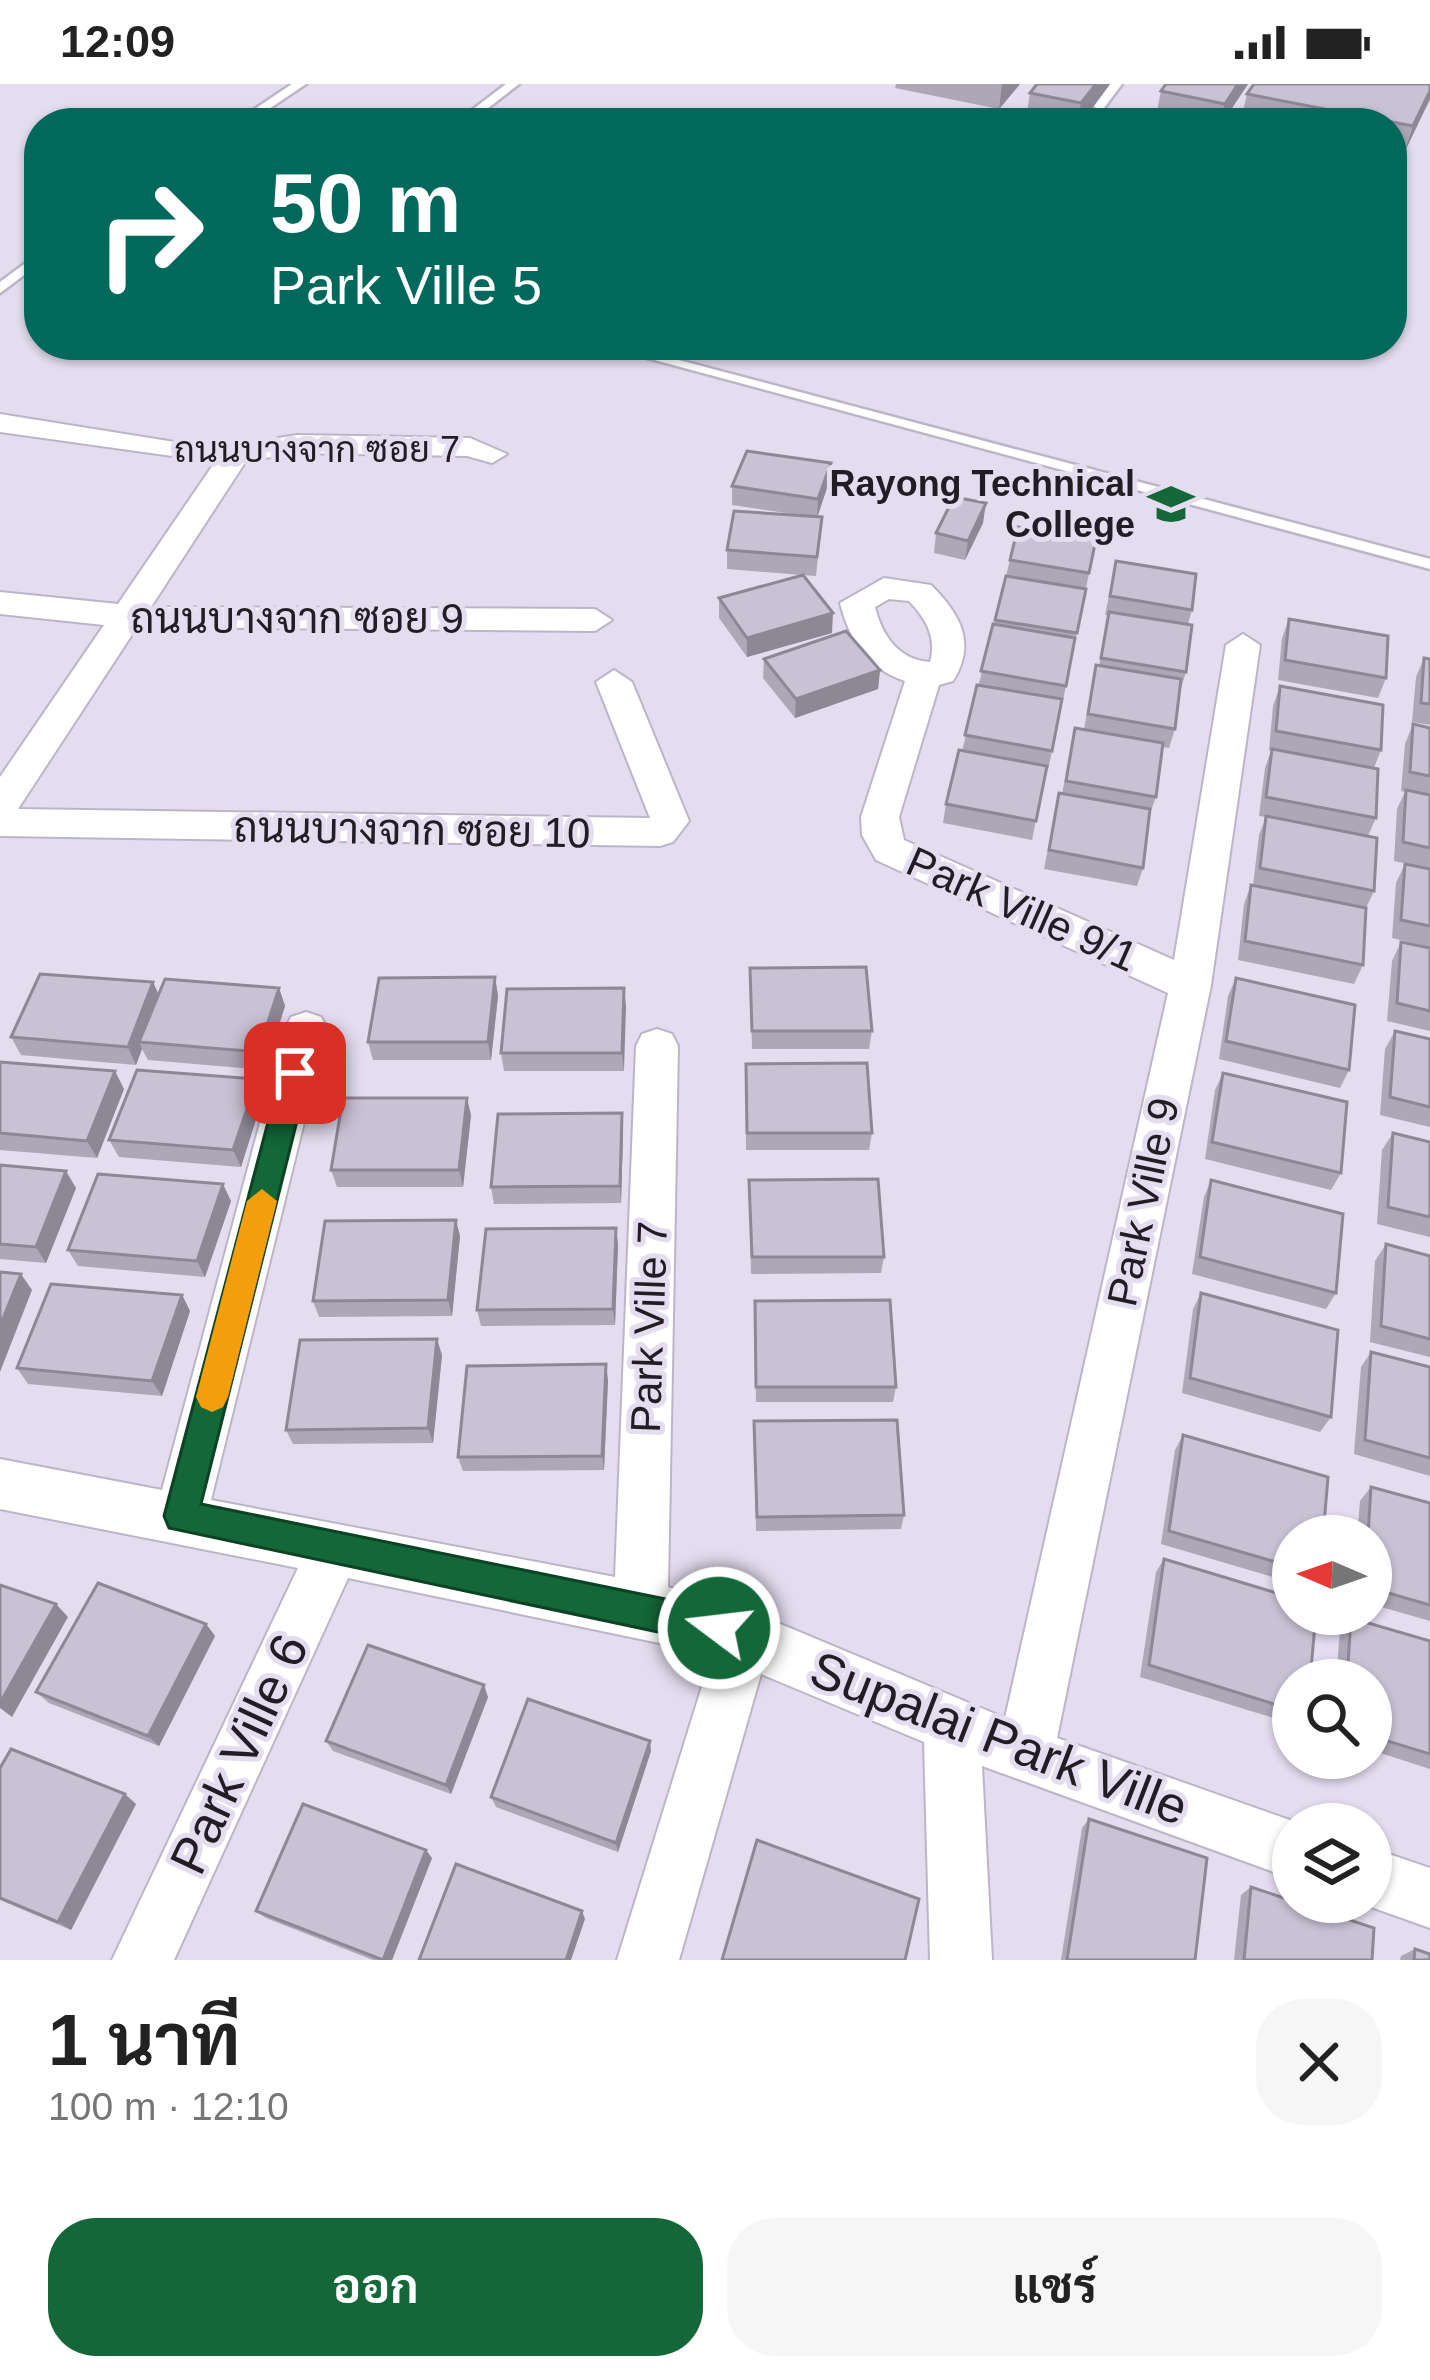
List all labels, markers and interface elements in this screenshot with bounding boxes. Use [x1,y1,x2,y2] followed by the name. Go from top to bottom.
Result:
[60,16,175,67] text: 12:09
[72,156,228,312] icon: right
[270,156,461,250] text: 50 m
[270,255,542,315] text: Park Ville 5
[174,429,460,470] street label: ถนนบางจาก ซอย 7
[830,463,1135,545] place label: Rayong Technical College
[1146,479,1196,529] school or university icon: Rayong Technical College
[130,595,464,642] street label: ถนนบางจาก ซอย 9
[233,803,591,857] street label: ถนนบางจาก ซอย 10
[900,837,1144,981] street label: Park Ville 9/1
[244,1022,346,1124] pin
[262,1040,328,1106] icon: arrive
[1098,1094,1188,1310] street label: Park Ville 9
[622,1220,676,1434] street label: Park Ville 7
[1272,1515,1392,1635] north arrow
[1272,1515,1392,1923] map controls
[656,1565,782,1691] position arrow
[159,1625,319,1883] street label: Park Ville 6
[803,1640,1195,1836] street label: Supalai Park Ville
[1272,1659,1392,1779] button: search
[1272,1803,1392,1923] button: layers
[1256,1999,1382,2125] button: close
[48,2000,240,2080] text: 1 นาที
[48,2085,289,2128] text: 100 m · 12:10
[48,2218,703,2356] button: ออก
[727,2218,1382,2356] button: แชร์

